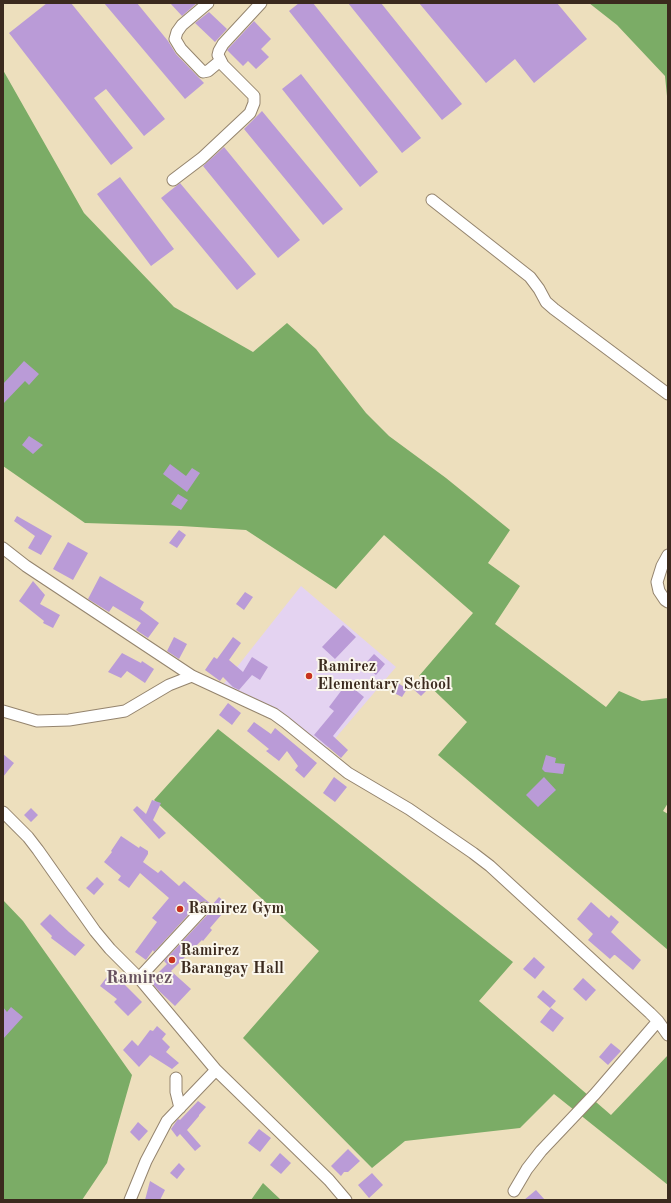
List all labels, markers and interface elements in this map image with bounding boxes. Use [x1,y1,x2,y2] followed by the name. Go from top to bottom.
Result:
[317,657,451,695] place label: Ramirez Elementary School
[304,671,314,681] marker: Ramirez Elementary School
[188,899,284,919] place label: Ramirez Gym
[175,904,185,914] marker: Ramirez Gym
[180,941,284,979] place label: Ramirez Barangay Hall
[167,955,177,965] marker: Ramirez Barangay Hall
[106,967,172,989] district label: Ramirez

